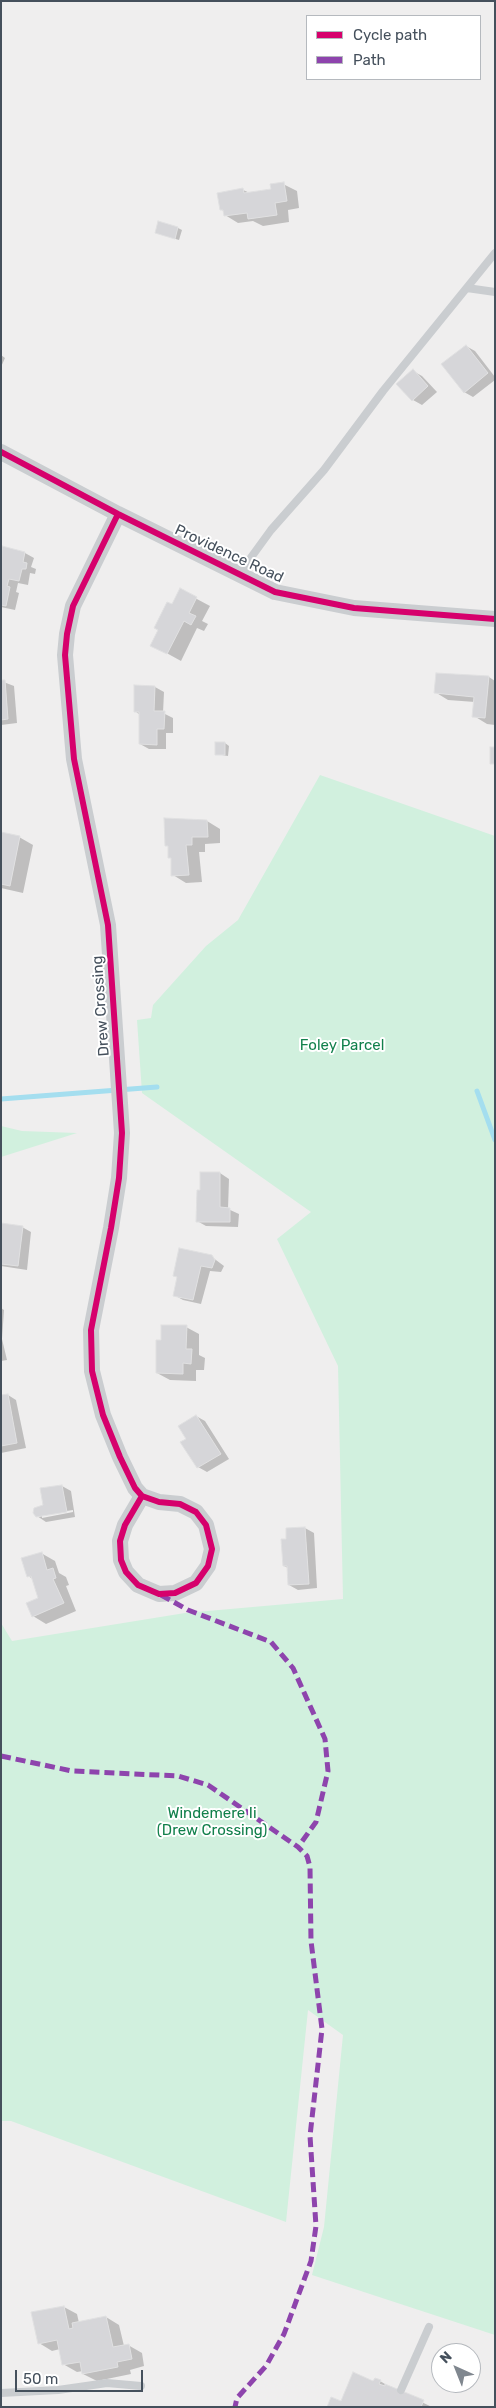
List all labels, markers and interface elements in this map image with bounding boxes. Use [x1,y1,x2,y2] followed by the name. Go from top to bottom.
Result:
[306,15,481,80] legend
[353,26,427,44] text: Cycle path
[353,51,386,69] text: Path
[172,521,286,587] street label: Providence Road
[89,955,113,1057] street label: Drew Crossing
[300,1037,384,1055] park label: Foley Parcel
[157,1805,267,1840] park label: Windemere Ii (Drew Crossing)
[431,2343,481,2393] north arrow
[436,2348,455,2367] text: N
[18,2360,145,2392] scale bar
[23,2370,58,2388] text: 50 m

